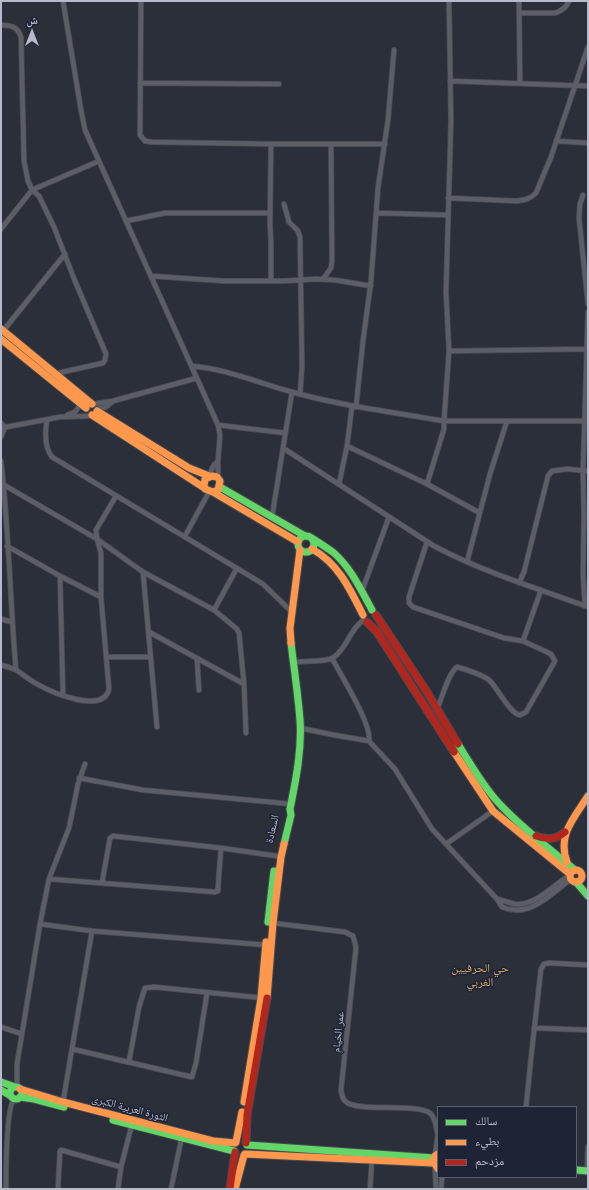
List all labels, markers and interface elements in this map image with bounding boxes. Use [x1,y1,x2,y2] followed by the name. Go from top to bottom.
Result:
[12,12,52,52] north arrow
[26,14,38,26] text: ش
[262,814,282,844] street label: السعادة
[451,961,509,989] district label: حي الحرفيين الغربي
[329,1011,347,1053] street label: عمر الخيام
[91,1092,169,1124] street label: الثورة العربية الكبرى
[437,1106,577,1178] legend
[475,1114,497,1127] text: سالك
[475,1134,499,1147] text: بطيء
[475,1154,504,1167] text: مزدحم

